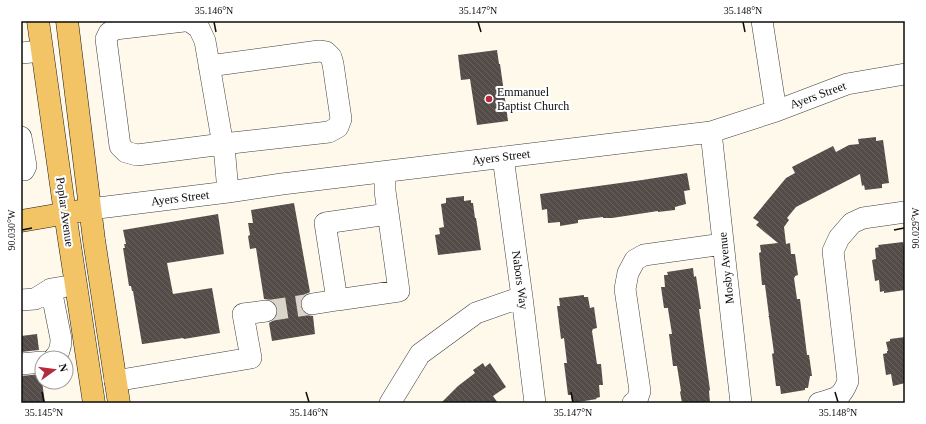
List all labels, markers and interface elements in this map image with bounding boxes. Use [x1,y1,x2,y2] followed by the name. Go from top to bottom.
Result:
[195,5,233,16] text: 35.146°N
[459,5,497,16] text: 35.147°N
[724,5,762,16] text: 35.148°N
[788,78,849,112] street label: Ayers Street
[497,85,569,113] place label: Emmanuel Baptist Church
[484,94,494,104] marker: Emmanuel Baptist Church
[471,146,532,168] street label: Ayers Street
[53,176,77,248] street label: Poplar Avenue
[150,187,211,209] street label: Ayers Street
[910,207,921,248] text: 90.029°W
[6,209,17,250] text: 90.030°W
[715,231,737,305] street label: Mosby Avenue
[509,250,531,310] street label: Nabors Way
[34,350,74,390] north arrow
[57,362,70,373] text: N
[25,407,63,418] text: 35.145°N
[290,407,328,418] text: 35.146°N
[554,407,592,418] text: 35.147°N
[819,407,857,418] text: 35.148°N

